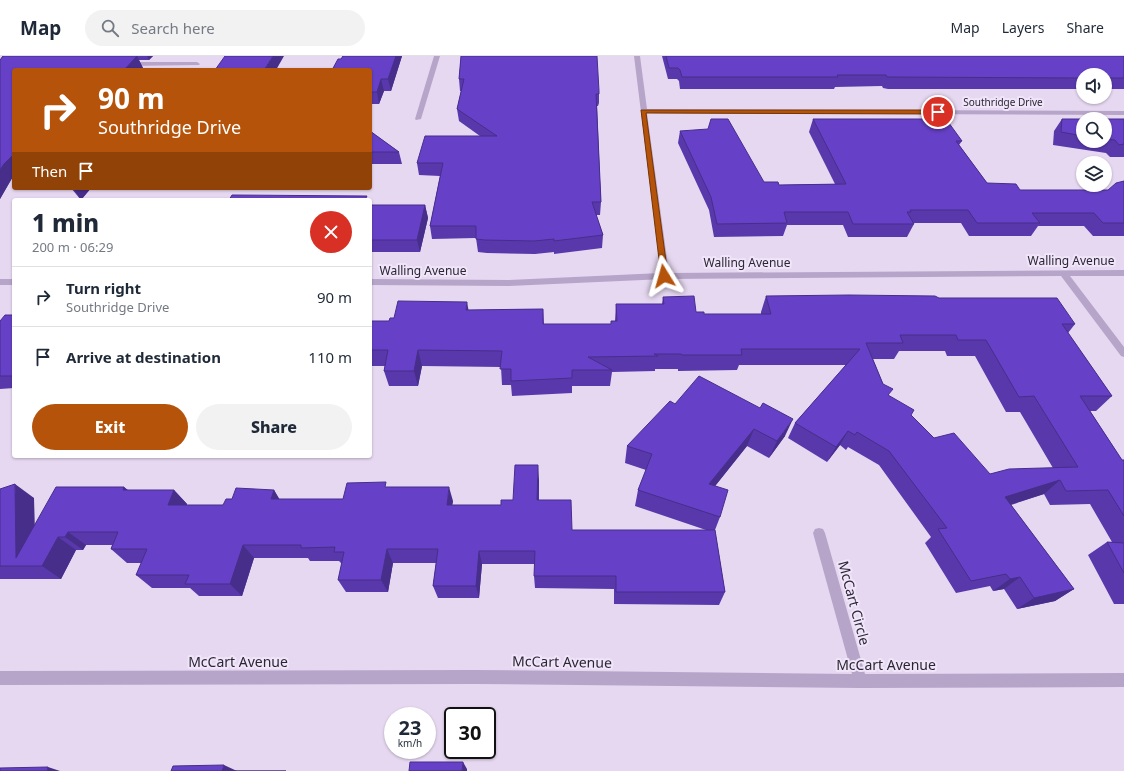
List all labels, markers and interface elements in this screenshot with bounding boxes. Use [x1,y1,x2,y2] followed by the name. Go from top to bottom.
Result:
[85,10,365,46] search box
[20,15,61,41] text: Map
[99,17,121,39] icon: search
[131,18,215,38] text: Search here
[951,18,980,37] text: Map
[1002,18,1044,37] text: Layers
[1066,18,1104,37] text: Share
[1076,68,1112,192] map controls
[1076,68,1112,104] button: sound
[98,79,165,117] text: 90 m
[32,84,84,136] icon: right
[921,95,955,129] pin
[963,95,1043,109] street label: Southridge Drive
[927,101,949,123] icon: arrive
[1076,112,1112,148] button: search
[98,115,241,139] text: Southridge Drive
[1076,156,1112,192] button: layers
[75,160,97,182] icon: arrive
[32,161,67,181] text: Then
[32,206,99,239] text: 1 min
[310,211,352,253] button: close
[32,238,113,256] text: 200 m · 06:29
[1028,252,1115,269] street label: Walling Avenue
[704,254,791,271] street label: Walling Avenue
[643,255,685,297] position arrow
[380,262,467,279] street label: Walling Avenue
[66,278,141,298] text: Turn right
[32,286,54,308] icon: right
[317,287,352,307] text: 90 m
[66,298,169,316] text: Southridge Drive
[32,346,54,368] icon: arrive
[66,347,221,367] text: Arrive at destination
[308,347,352,367] text: 110 m
[32,404,188,450] button: Exit
[196,404,352,450] button: Share
[834,558,875,647] street label: McCart Circle
[512,651,612,672] street label: McCart Avenue
[188,652,288,671] street label: McCart Avenue
[836,655,936,674] street label: McCart Avenue
[444,707,496,759] speed limit sign: 30
[399,714,421,741] text: 23
[398,736,422,750] text: km/h

